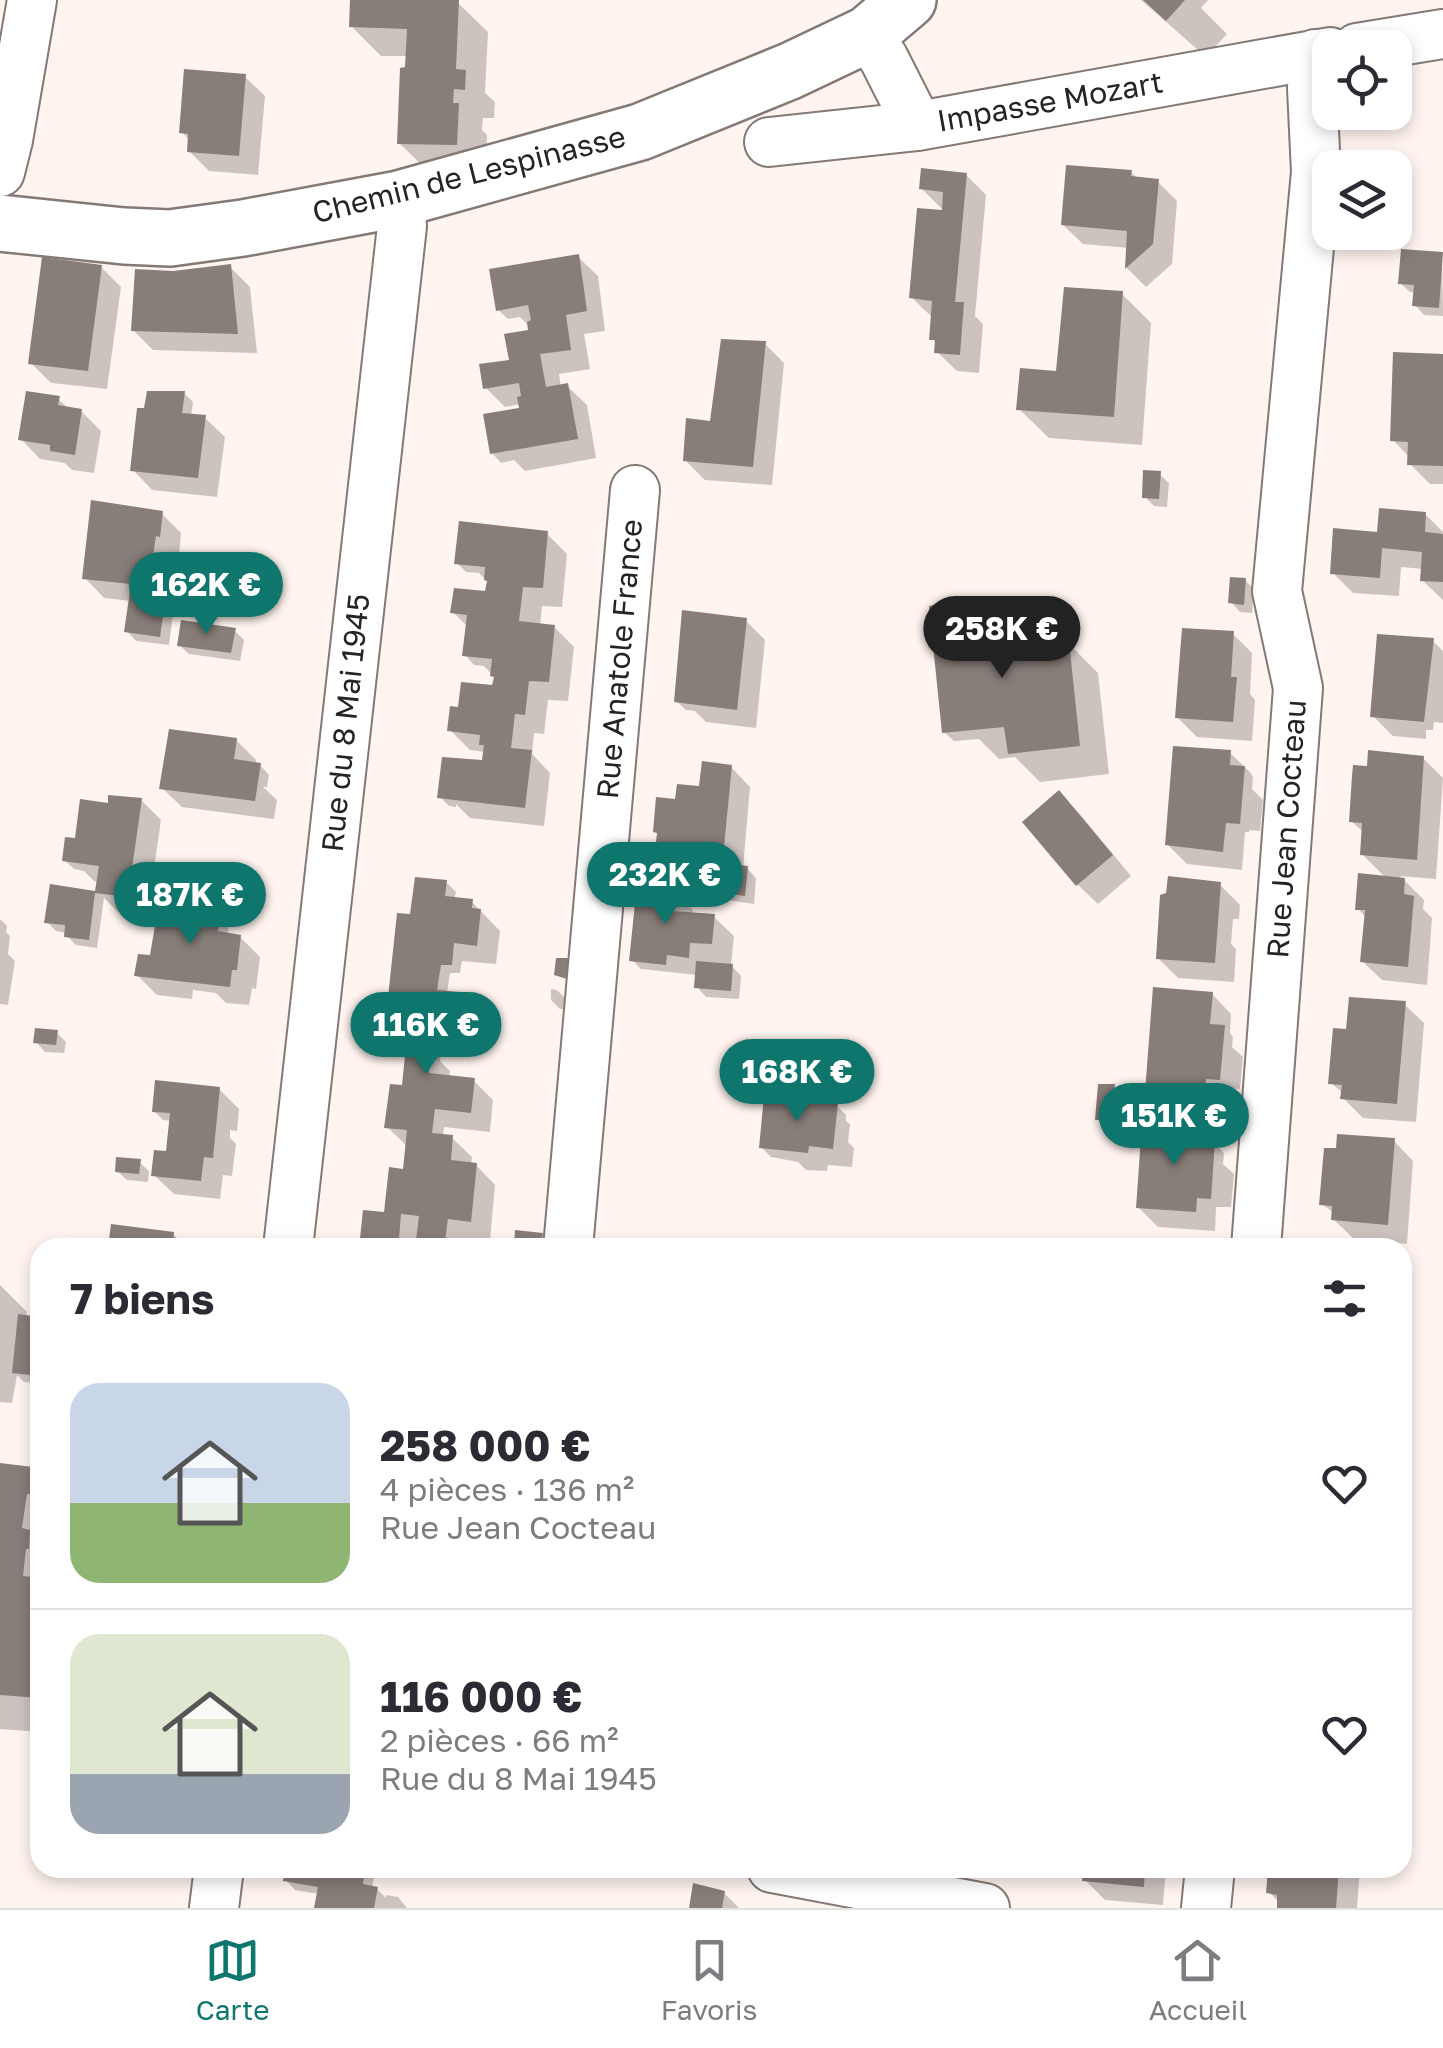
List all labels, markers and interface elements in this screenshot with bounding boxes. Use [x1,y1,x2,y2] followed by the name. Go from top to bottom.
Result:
[1312,30,1412,250] map controls
[1312,30,1412,130] button: locate
[934,63,1165,139] street label: Impasse Mozart
[309,118,629,230] street label: Chemin de Lespinasse
[1312,150,1412,250] button: layers
[589,518,649,800] street label: Rue Anatole France
[125,552,287,637] pin: 162K €
[151,565,261,603] text: 162K €
[314,592,376,854] street label: Rue du 8 Mai 1945
[921,596,1083,681] pin: 258K €
[945,609,1059,647] text: 258K €
[1259,698,1313,959] street label: Rue Jean Cocteau
[584,842,746,927] pin: 232K €
[609,855,721,893] text: 232K €
[109,862,271,947] pin: 187K €
[136,875,244,913] text: 187K €
[345,992,507,1077] pin: 116K €
[372,1005,480,1043] text: 116K €
[716,1039,878,1124] pin: 168K €
[741,1052,853,1090] text: 168K €
[1093,1083,1255,1168] pin: 151K €
[1121,1096,1227,1134] text: 151K €
[1317,1271,1372,1326] icon: filters
[70,1273,214,1323] text: 7 biens
[380,1420,591,1470] text: 258 000 €
[150,1423,270,1543] icon: home
[1317,1456,1372,1511] icon: heart
[380,1470,634,1508] text: 4 pièces · 136 m²
[380,1508,656,1546] text: Rue Jean Cocteau
[380,1671,582,1721] text: 116 000 €
[150,1674,270,1794] icon: home
[1317,1707,1372,1762] icon: heart
[380,1721,619,1759] text: 2 pièces · 66 m²
[380,1759,657,1797] text: Rue du 8 Mai 1945
[196,1933,269,2026] tab: Carte
[661,1933,757,2026] tab: Favoris
[1149,1933,1247,2026] tab: Accueil

